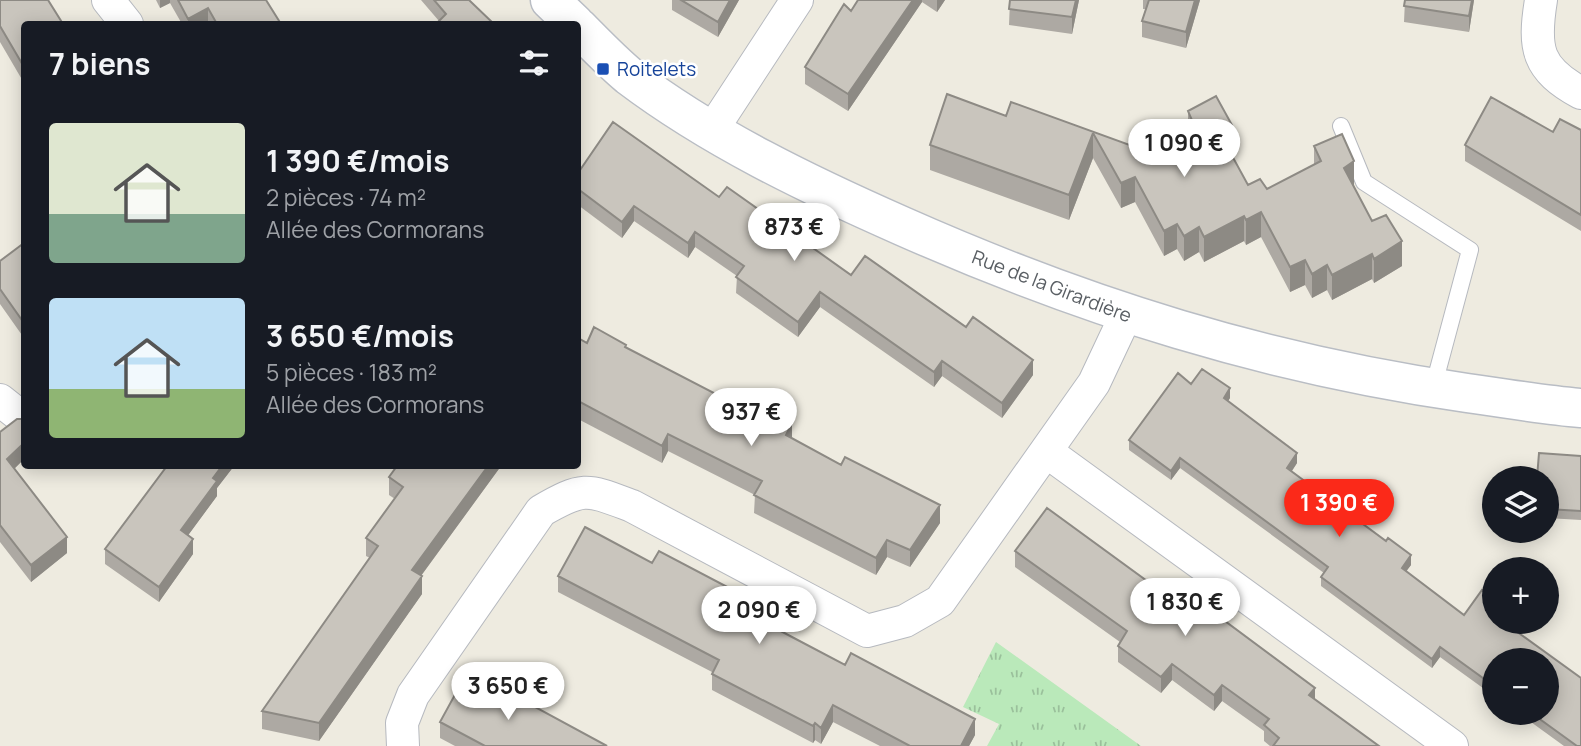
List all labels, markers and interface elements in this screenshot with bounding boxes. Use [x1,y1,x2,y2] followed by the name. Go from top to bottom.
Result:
[49,43,151,84] text: 7 biens
[515,44,553,82] icon: filters
[617,56,696,82] place label: Roitelets
[595,61,611,77] marker: Roitelets
[1119,120,1249,179] pin: 1 090 €
[1144,126,1224,158] text: 1 090 €
[266,140,449,181] text: 1 390 €/mois
[105,151,189,235] icon: home
[266,181,426,213] text: 2 pièces · 74 m²
[745,204,843,263] pin: 873 €
[764,210,824,242] text: 873 €
[266,213,484,245] text: Allée des Cormorans
[968,244,1136,328] street label: Rue de la Girardière
[266,315,454,356] text: 3 650 €/mois
[105,326,189,410] icon: home
[266,356,437,388] text: 5 pièces · 183 m²
[266,388,484,420] text: Allée des Cormorans
[702,388,800,448] pin: 937 €
[721,395,781,427] text: 937 €
[1482,466,1559,725] map controls
[1482,466,1559,543] button: layers
[1274,480,1404,539] pin: 1 390 €
[1300,486,1378,518] text: 1 390 €
[1482,557,1559,634] button: +
[1120,578,1250,638] pin: 1 830 €
[1146,585,1224,617] text: 1 830 €
[694,586,824,646] pin: 2 090 €
[717,593,801,625] text: 2 090 €
[1482,648,1559,725] button: −
[443,662,573,722] pin: 3 650 €
[467,669,549,701] text: 3 650 €

